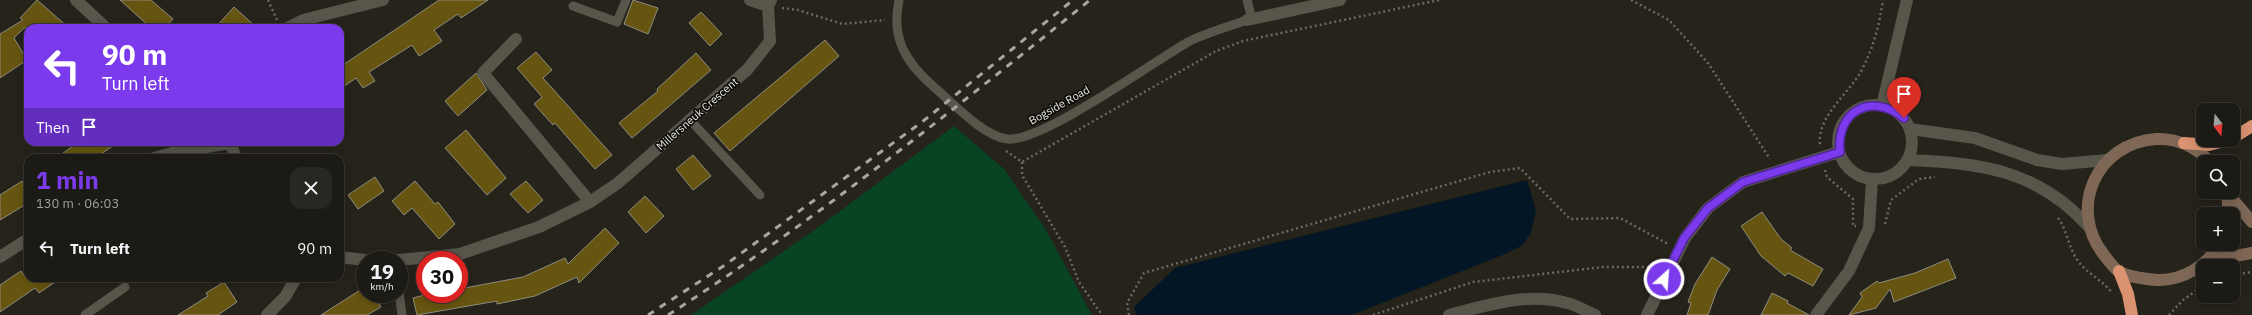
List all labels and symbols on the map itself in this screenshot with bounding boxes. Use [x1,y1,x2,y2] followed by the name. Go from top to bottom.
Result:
[653,75,741,153] street label: Millersneuk Crescent
[1887,77,1921,118] pin
[1026,83,1092,127] street label: Bogside Road
[2196,103,2240,147] north arrow
[416,251,468,303] speed limit sign: 30
[1643,258,1685,300] position arrow

